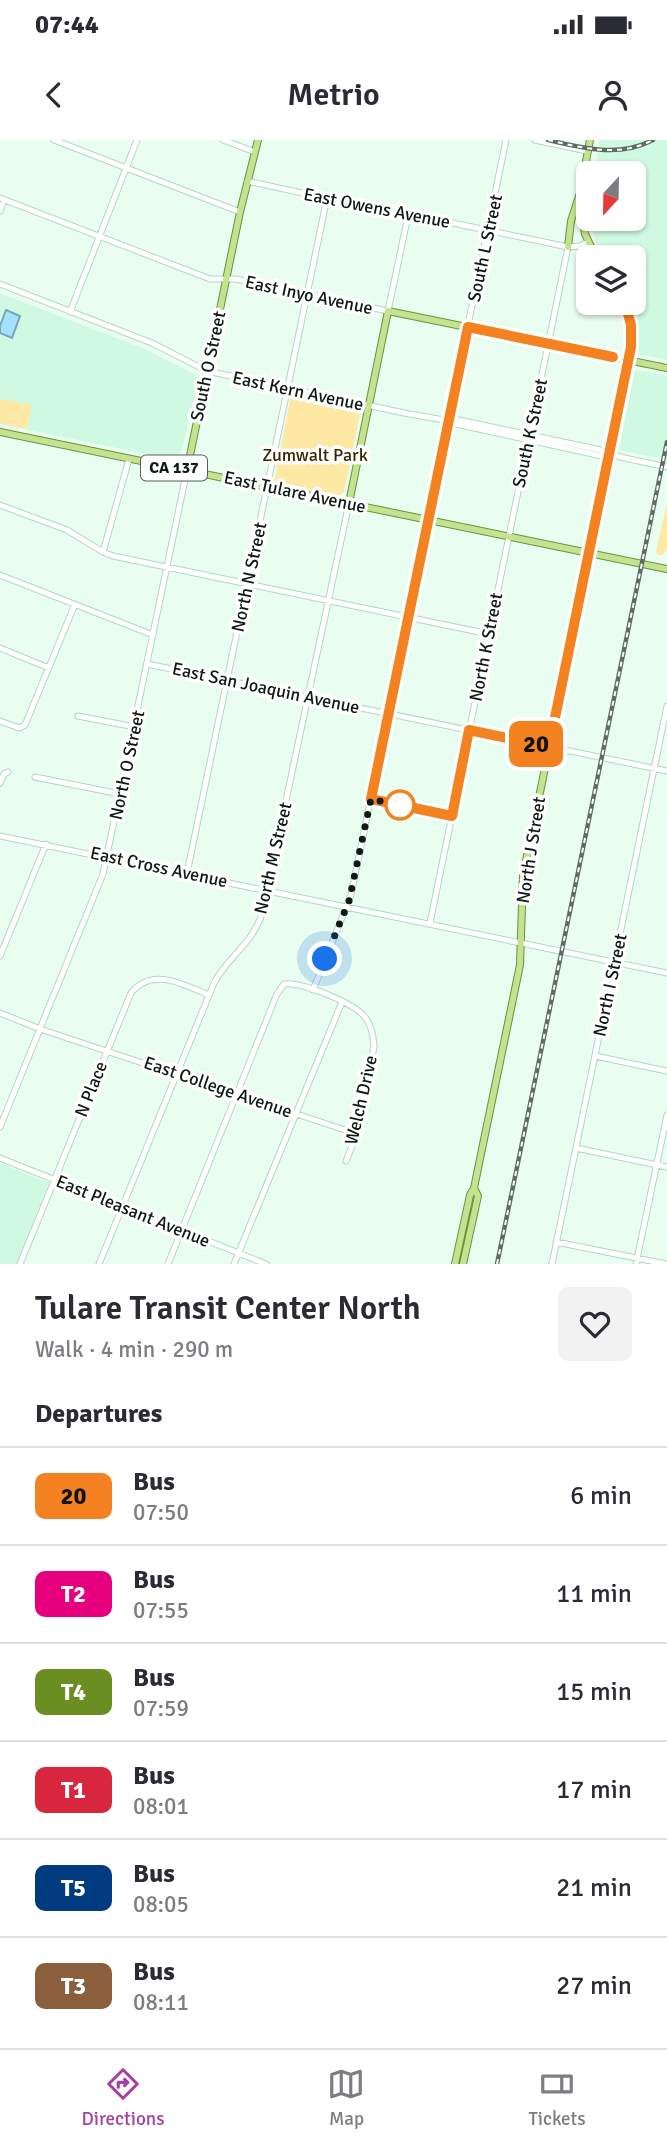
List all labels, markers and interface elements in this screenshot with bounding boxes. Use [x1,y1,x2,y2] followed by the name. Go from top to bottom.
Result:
[35,9,99,41] text: 07:44
[287,75,380,114] text: Metrio
[35,76,73,114] icon: back
[594,76,632,114] icon: person
[576,161,646,231] north arrow
[576,161,646,315] map controls
[302,183,452,233] street label: East Owens Avenue
[463,192,507,304] street label: South L Street
[576,245,646,315] button: layers
[243,271,375,319] street label: East Inyo Avenue
[186,309,230,423] street label: South O Street
[230,366,366,416] street label: East Kern Avenue
[508,376,552,490] street label: South K Street
[262,444,368,466] park label: Zumwalt Park
[141,456,207,480] road number: CA 137
[222,466,368,518] street label: East Tulare Avenue
[227,520,271,634] street label: North N Street
[465,591,507,703] street label: North K Street
[170,657,362,719] street label: East San Joaquin Avenue
[105,708,149,822] street label: North O Street
[504,721,568,767] line badge: 20
[523,729,549,759] text: 20
[385,790,415,820] unlabelled marker
[512,795,550,905] street label: North J Street
[249,800,297,916] street label: North M Street
[88,842,230,892] street label: East Cross Avenue
[588,931,632,1039] street label: North I Street
[307,941,342,976] your location
[141,1051,295,1123] street label: East College Avenue
[340,1053,382,1147] street label: Welch Drive
[70,1058,112,1120] street label: N Place
[53,1170,213,1252] street label: East Pleasant Avenue
[558,1287,632,1361] button: heart
[35,1288,421,1329] text: Tulare Transit Center North
[35,1335,233,1364] text: Walk · 4 min · 290 m
[35,1398,162,1430] text: Departures
[133,1466,175,1498] text: Bus
[570,1480,632,1512] text: 6 min
[61,1481,86,1511] text: 20
[133,1498,189,1527] text: 07:50
[133,1564,175,1596] text: Bus
[556,1578,632,1610] text: 11 min
[61,1579,86,1609] text: T2
[133,1596,189,1625] text: 07:55
[133,1662,175,1694] text: Bus
[556,1676,632,1708] text: 15 min
[61,1677,86,1707] text: T4
[133,1694,189,1723] text: 07:59
[133,1760,175,1792] text: Bus
[556,1774,632,1806] text: 17 min
[61,1775,86,1805] text: T1
[133,1792,189,1821] text: 08:01
[133,1858,175,1890] text: Bus
[556,1872,632,1904] text: 21 min
[61,1873,86,1903] text: T5
[133,1890,189,1919] text: 08:05
[133,1956,175,1988] text: Bus
[556,1970,632,2002] text: 27 min
[61,1971,86,2001] text: T3
[133,1988,189,2017] text: 08:11
[81,2065,165,2131] tab: Directions
[327,2065,365,2131] tab: Map
[528,2065,586,2131] tab: Tickets

